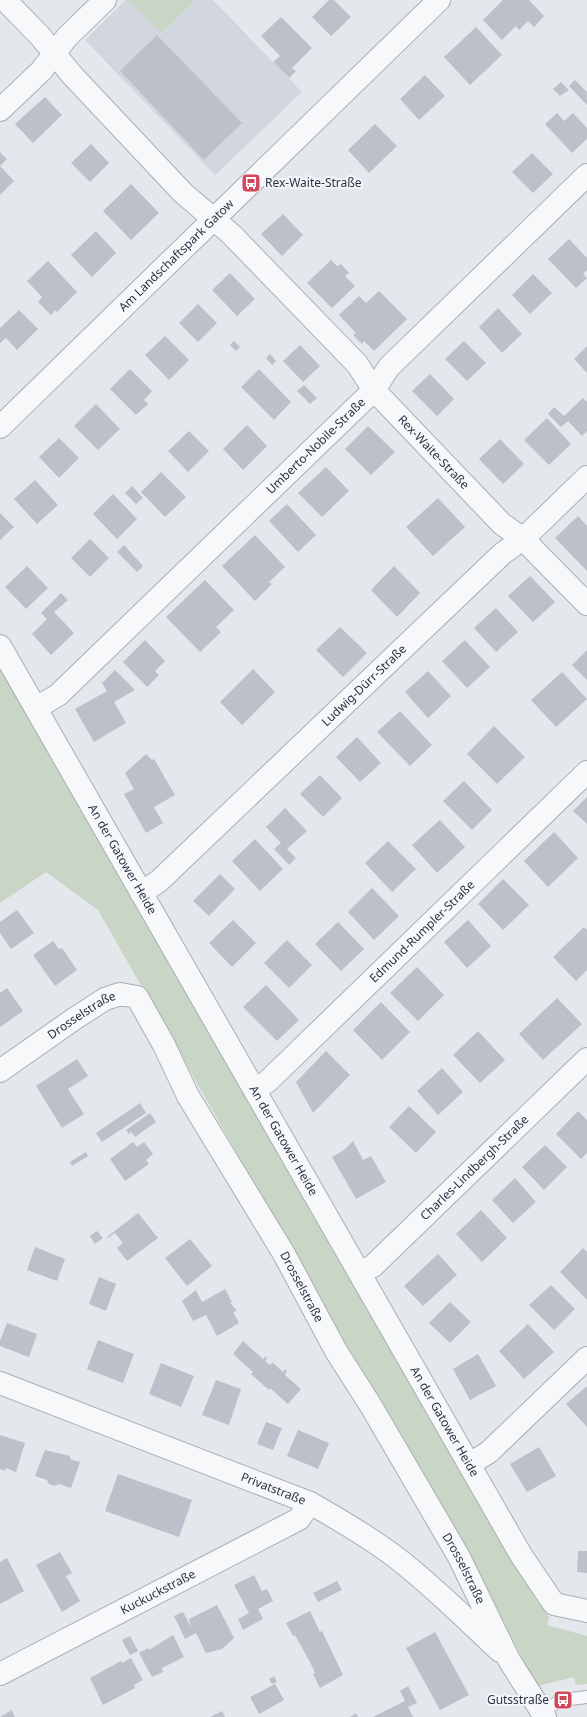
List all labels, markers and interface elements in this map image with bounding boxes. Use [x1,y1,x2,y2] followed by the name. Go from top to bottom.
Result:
[240,172,262,194] bus stop icon: Rex-Waite-Straße
[265,174,362,191] place label: Rex-Waite-Straße
[115,195,238,315] street label: Am Landschaftspark Gatow
[262,394,369,498] street label: Umberto-Nobile-Straße
[394,411,474,493] street label: Rex-Waite-Straße
[317,640,410,730] street label: Ludwig-Dürr-Straße
[84,801,161,918] street label: An der Gatower Heide
[366,876,478,986] street label: Edmund-Rumpler-Straße
[44,987,118,1043] street label: Drosselstraße
[246,1082,322,1199] street label: An der Gatower Heide
[416,1111,532,1224] street label: Charles-Lindbergh-Straße
[276,1248,328,1325] street label: Drosselstraße
[407,1363,483,1480] street label: An der Gatower Heide
[238,1468,309,1509] street label: Privatstraße
[439,1529,490,1607] street label: Drosselstraße
[117,1565,199,1618] street label: Kuckuckstraße
[552,1689,574,1711] bus stop icon: Gutsstraße
[487,1691,549,1708] place label: Gutsstraße

